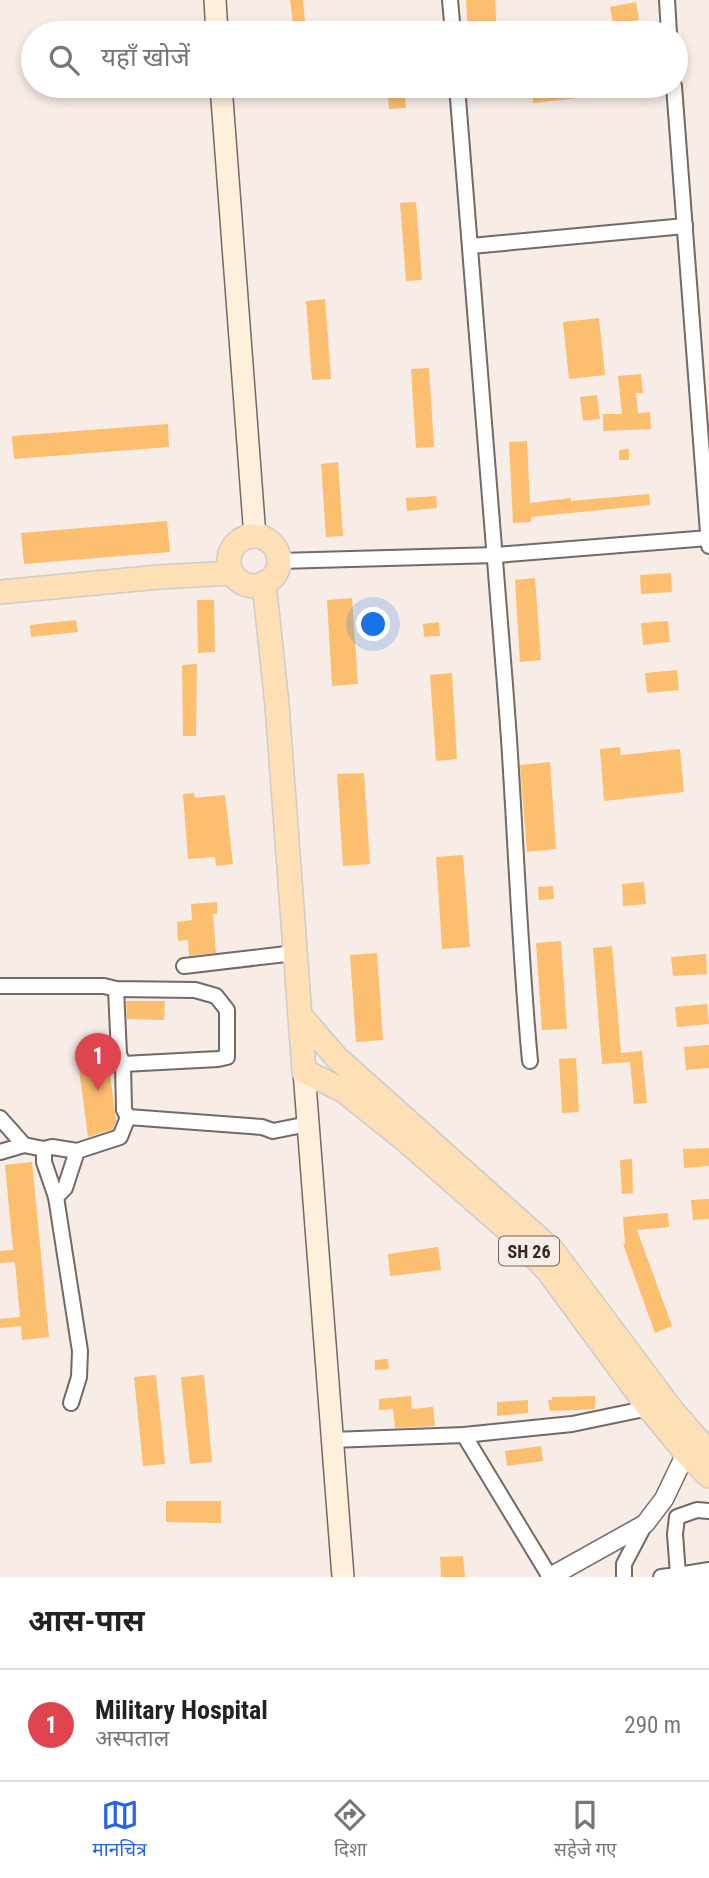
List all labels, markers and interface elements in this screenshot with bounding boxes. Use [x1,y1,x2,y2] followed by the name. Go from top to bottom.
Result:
[21,21,688,98] search box
[45,41,83,79] icon: search
[101,42,190,72] text: यहाँ खोजें
[356,607,390,641] your location
[75,1033,121,1091] pin: 1
[499,1236,559,1266] road number: SH 26
[28,1603,145,1638] text: आस-पास
[95,1695,268,1725] text: Military Hospital
[45,1712,57,1739] text: 1
[624,1712,681,1739] text: 290 m
[95,1725,169,1752] text: अस्पताल
[92,1796,147,1864] tab: मानचित्र
[331,1796,369,1864] tab: दिशा
[554,1796,617,1864] tab: सहेजे गए

